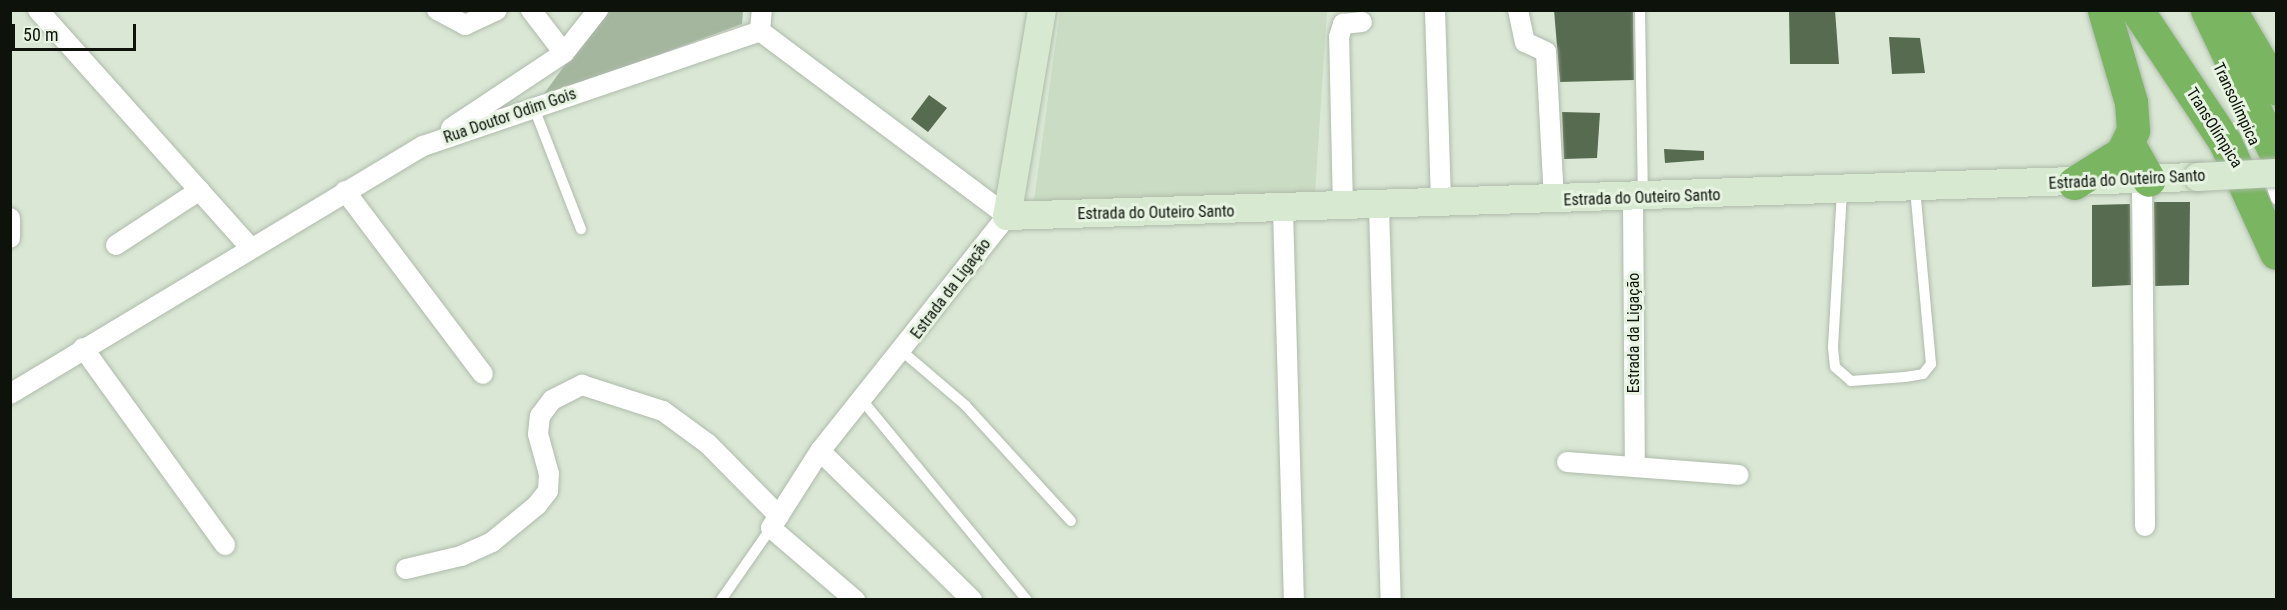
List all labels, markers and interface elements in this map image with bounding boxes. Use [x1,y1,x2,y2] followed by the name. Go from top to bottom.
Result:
[15,12,140,50] scale bar
[23,24,58,45] text: 50 m
[2208,60,2264,148] street label: Transolímpica
[441,84,579,148] street label: Rua Doutor Odim Gois
[2182,84,2246,172] street label: TransOlímpica
[2048,166,2206,194] street label: Estrada do Outeiro Santo
[1563,186,1721,210] street label: Estrada do Outeiro Santo
[1077,202,1235,224] street label: Estrada do Outeiro Santo
[907,235,995,343] street label: Estrada da Ligação
[1624,273,1644,393] street label: Estrada da Ligação

